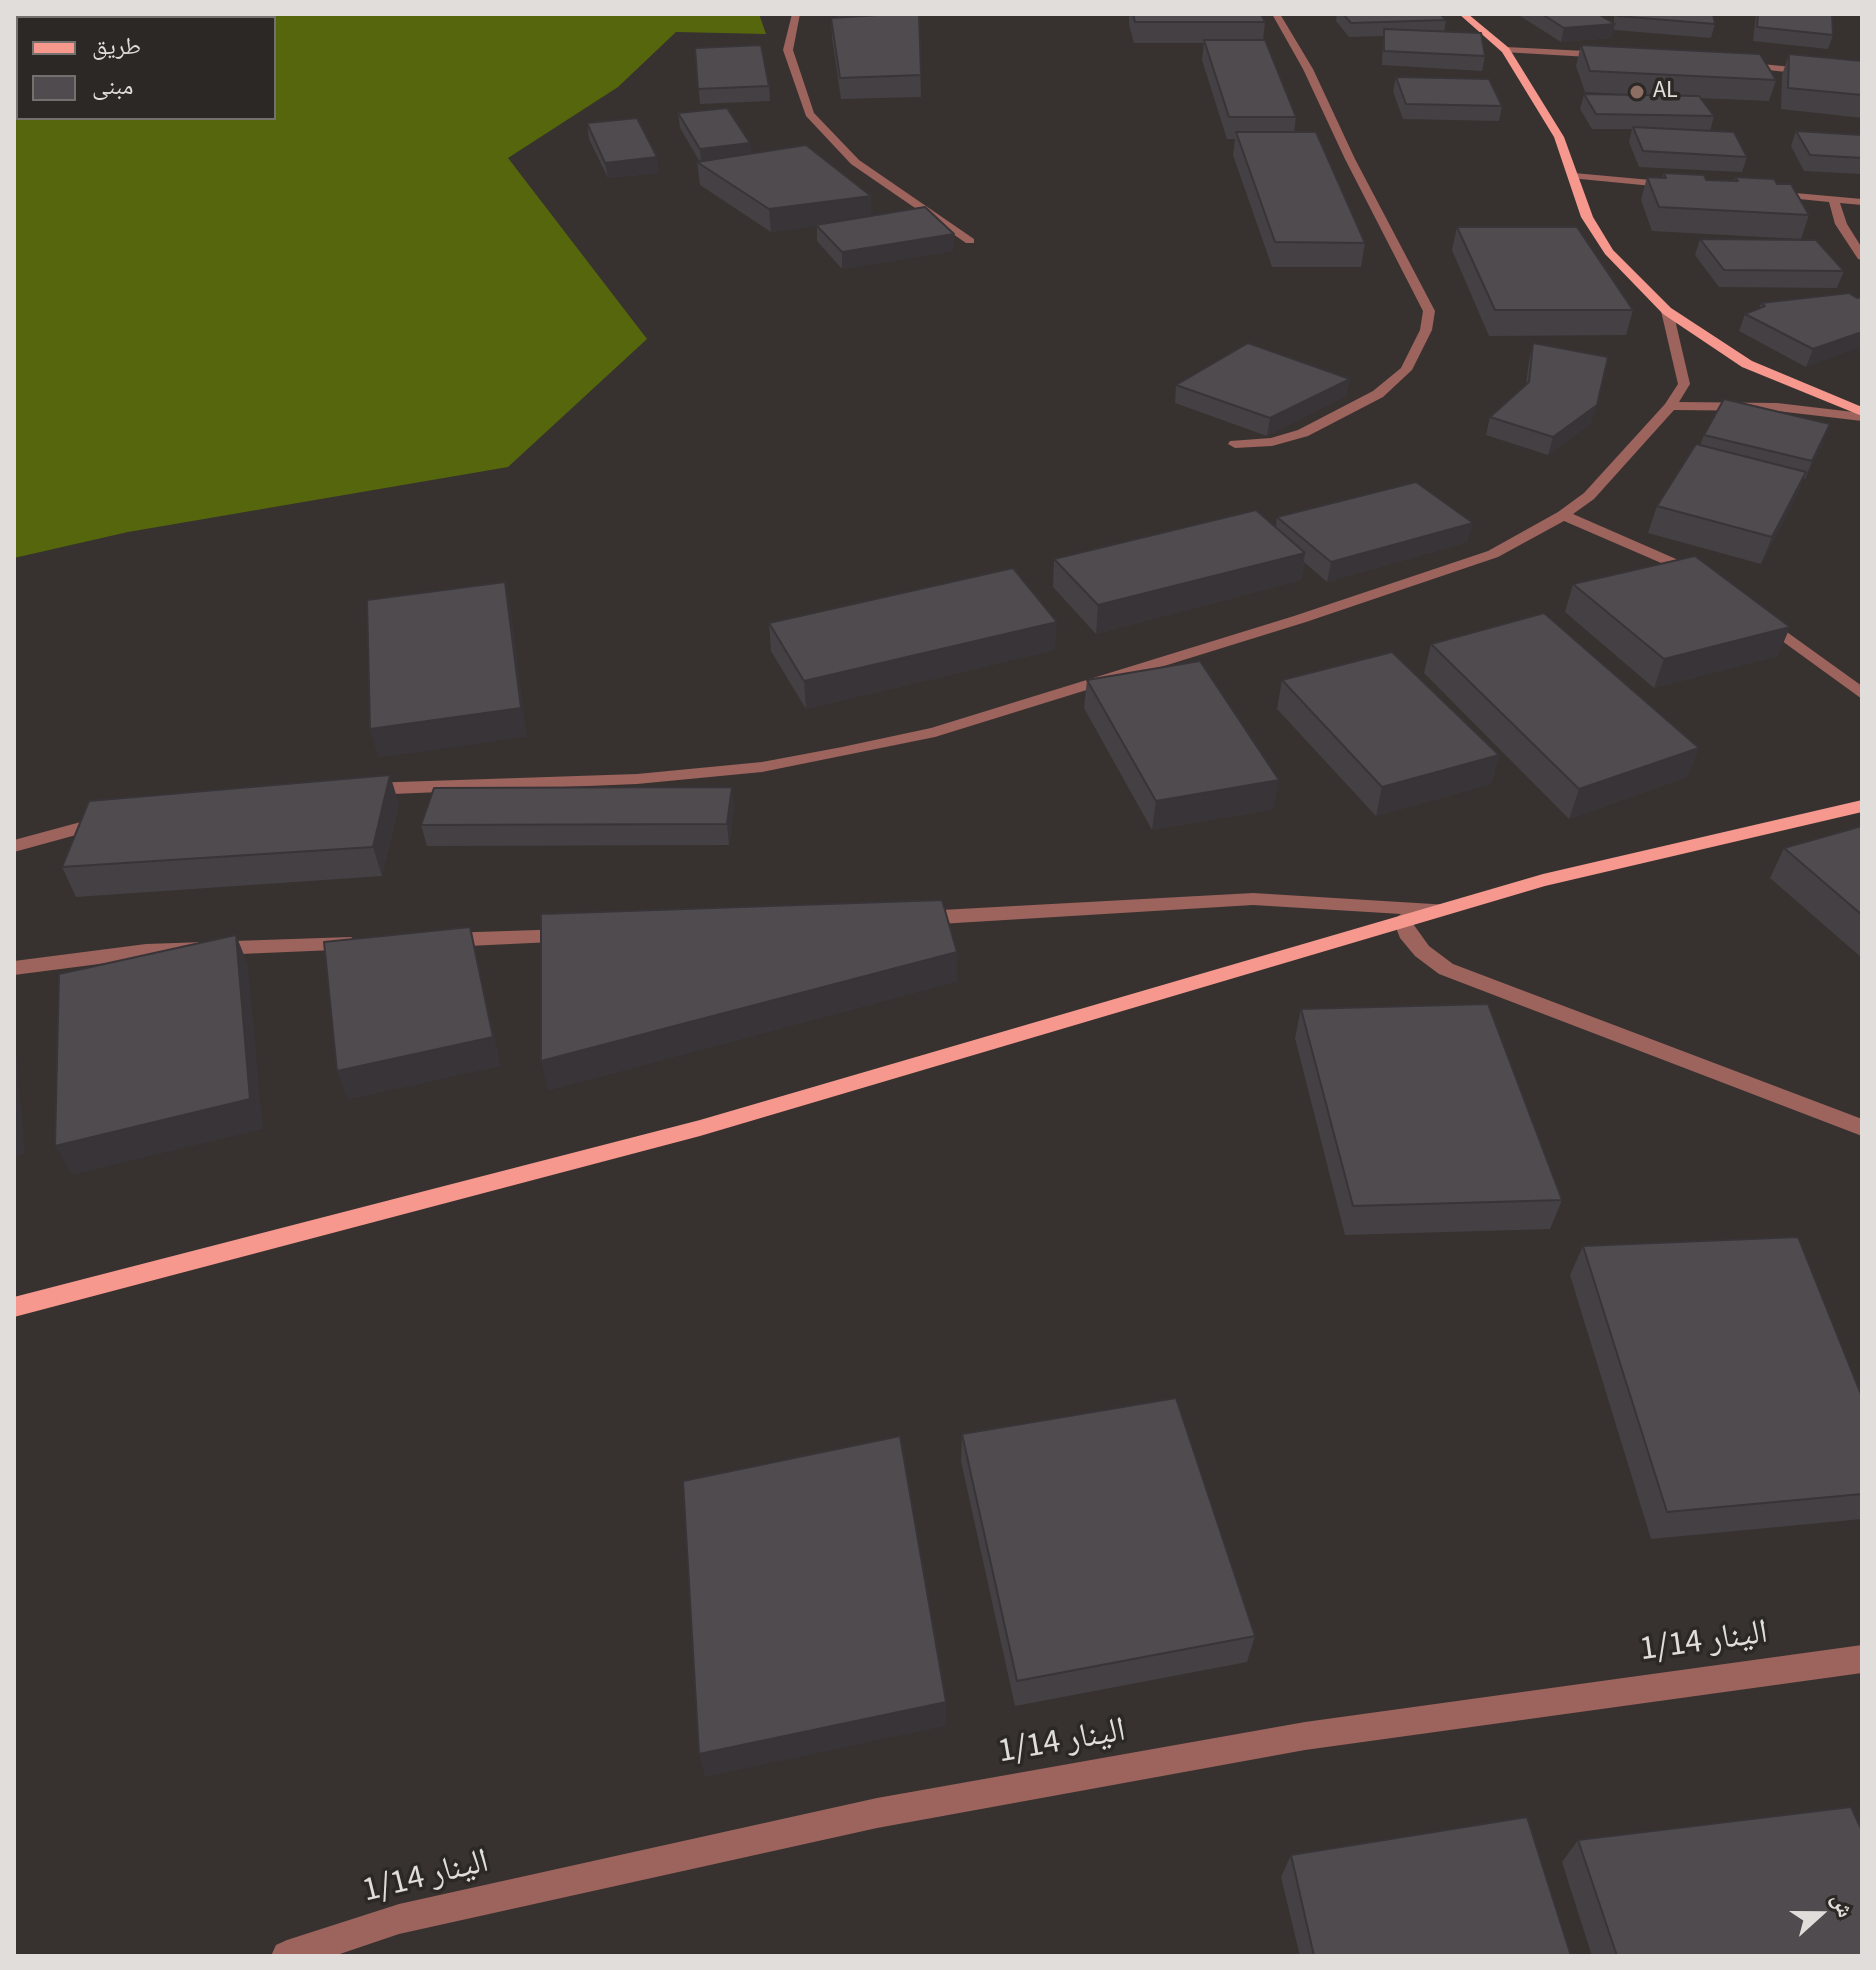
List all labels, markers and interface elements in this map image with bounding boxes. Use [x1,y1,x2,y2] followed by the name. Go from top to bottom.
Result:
[16,16,276,120] legend
[92,29,141,64] text: طريق
[92,69,133,104] text: مبنى
[1653,78,1678,106] place label: AL
[1628,83,1646,101] marker: AL
[1637,1614,1771,1672] street label: الينار 1/14
[995,1712,1129,1774] street label: الينار 1/14
[359,1843,493,1913] street label: الينار 1/14
[1780,1874,1860,1954] north arrow
[1823,1889,1862,1922] text: ش

